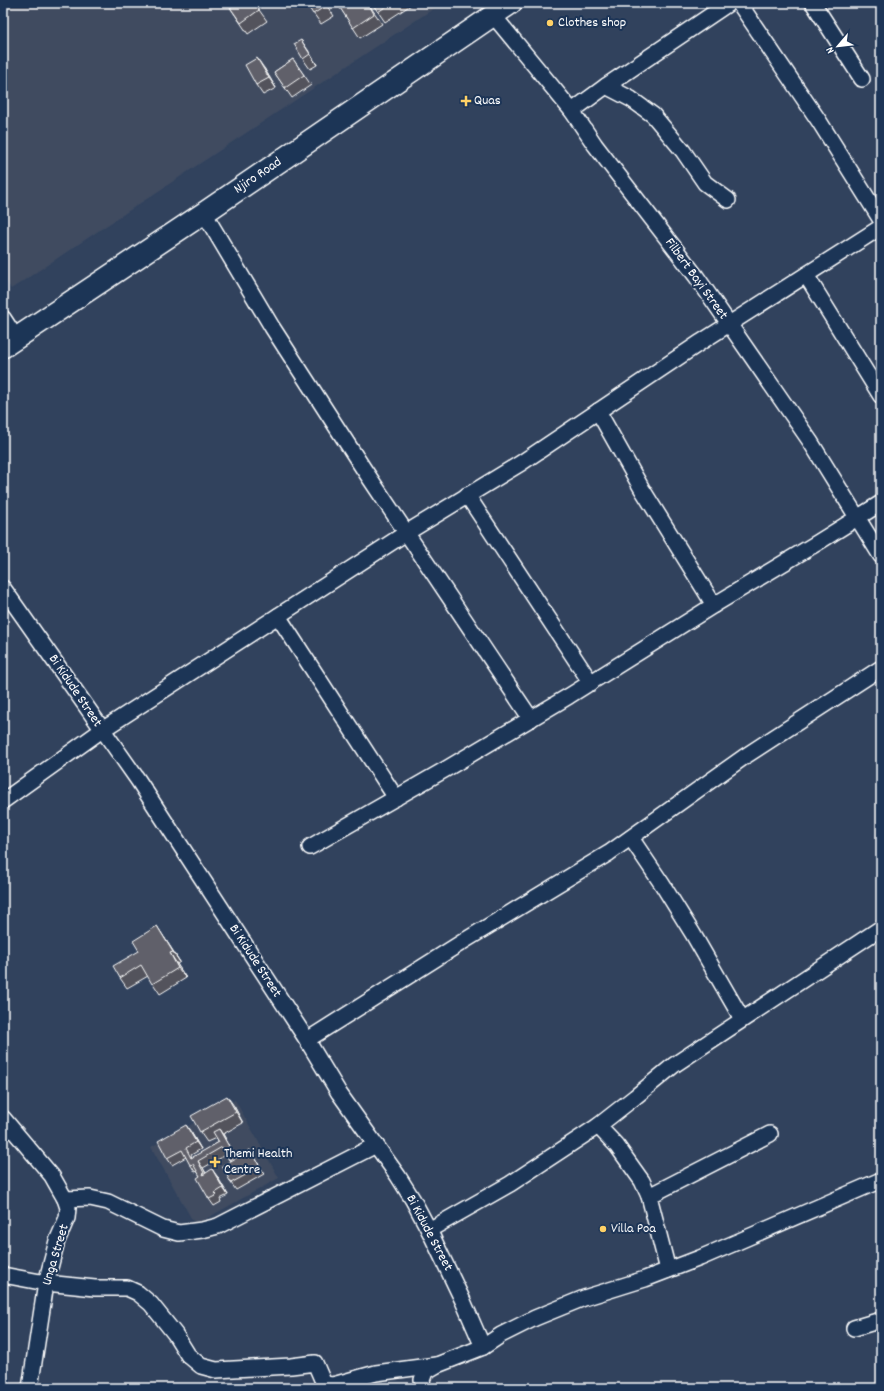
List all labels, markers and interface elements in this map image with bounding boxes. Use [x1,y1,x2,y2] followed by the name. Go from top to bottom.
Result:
[558,13,626,33] place label: Clothes shop
[545,18,555,28] marker: Clothes shop
[818,26,858,66] north arrow
[822,43,839,56] text: N
[474,91,501,111] place label: Quas
[461,96,471,106] marker: Quas
[230,153,286,199] street label: Njiro Road
[660,234,732,324] street label: Filbert Bayi Street
[43,651,107,731] street label: Bi Kidude Street
[224,920,286,1002] street label: Bi Kidude Street
[224,1144,292,1180] place label: Themi Health Centre
[209,1156,221,1168] marker: Themi Health Centre
[400,1191,458,1275] street label: Bi Kidude Street
[611,1219,656,1239] place label: Villa Poa
[37,1222,75,1288] street label: Unga Street
[598,1224,608,1234] marker: Villa Poa

